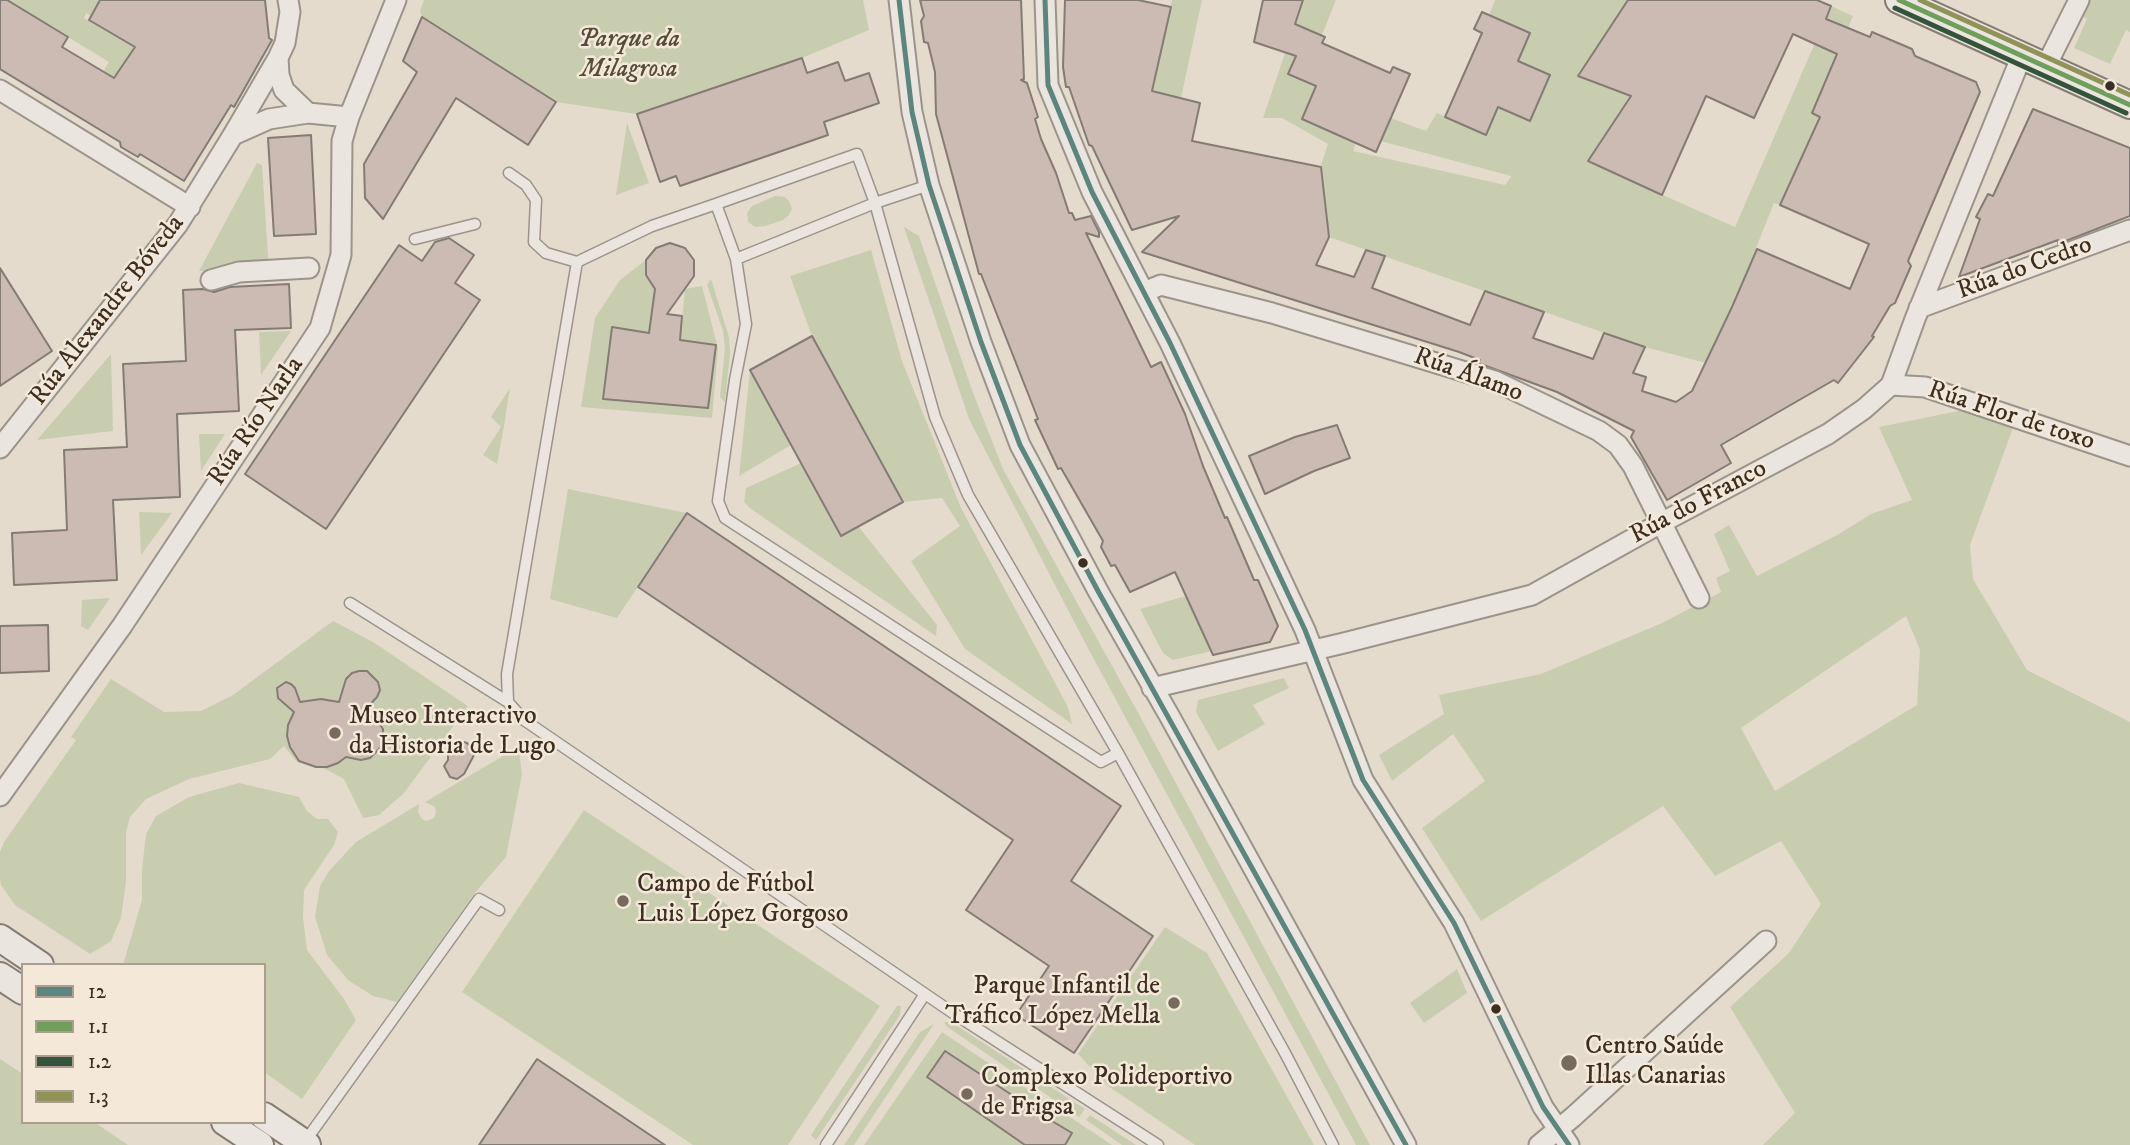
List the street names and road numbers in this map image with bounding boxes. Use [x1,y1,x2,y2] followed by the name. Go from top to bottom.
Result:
[24,210,192,412] street label: Rúa Alexandre Bóveda
[1953,230,2097,308] street label: Rúa do Cedro
[1409,342,1527,410] street label: Rúa Álamo
[202,352,312,492] street label: Rúa Río Narla
[1924,375,2098,459] street label: Rúa Flor de toxo
[1625,454,1773,552] street label: Rúa do Franco

